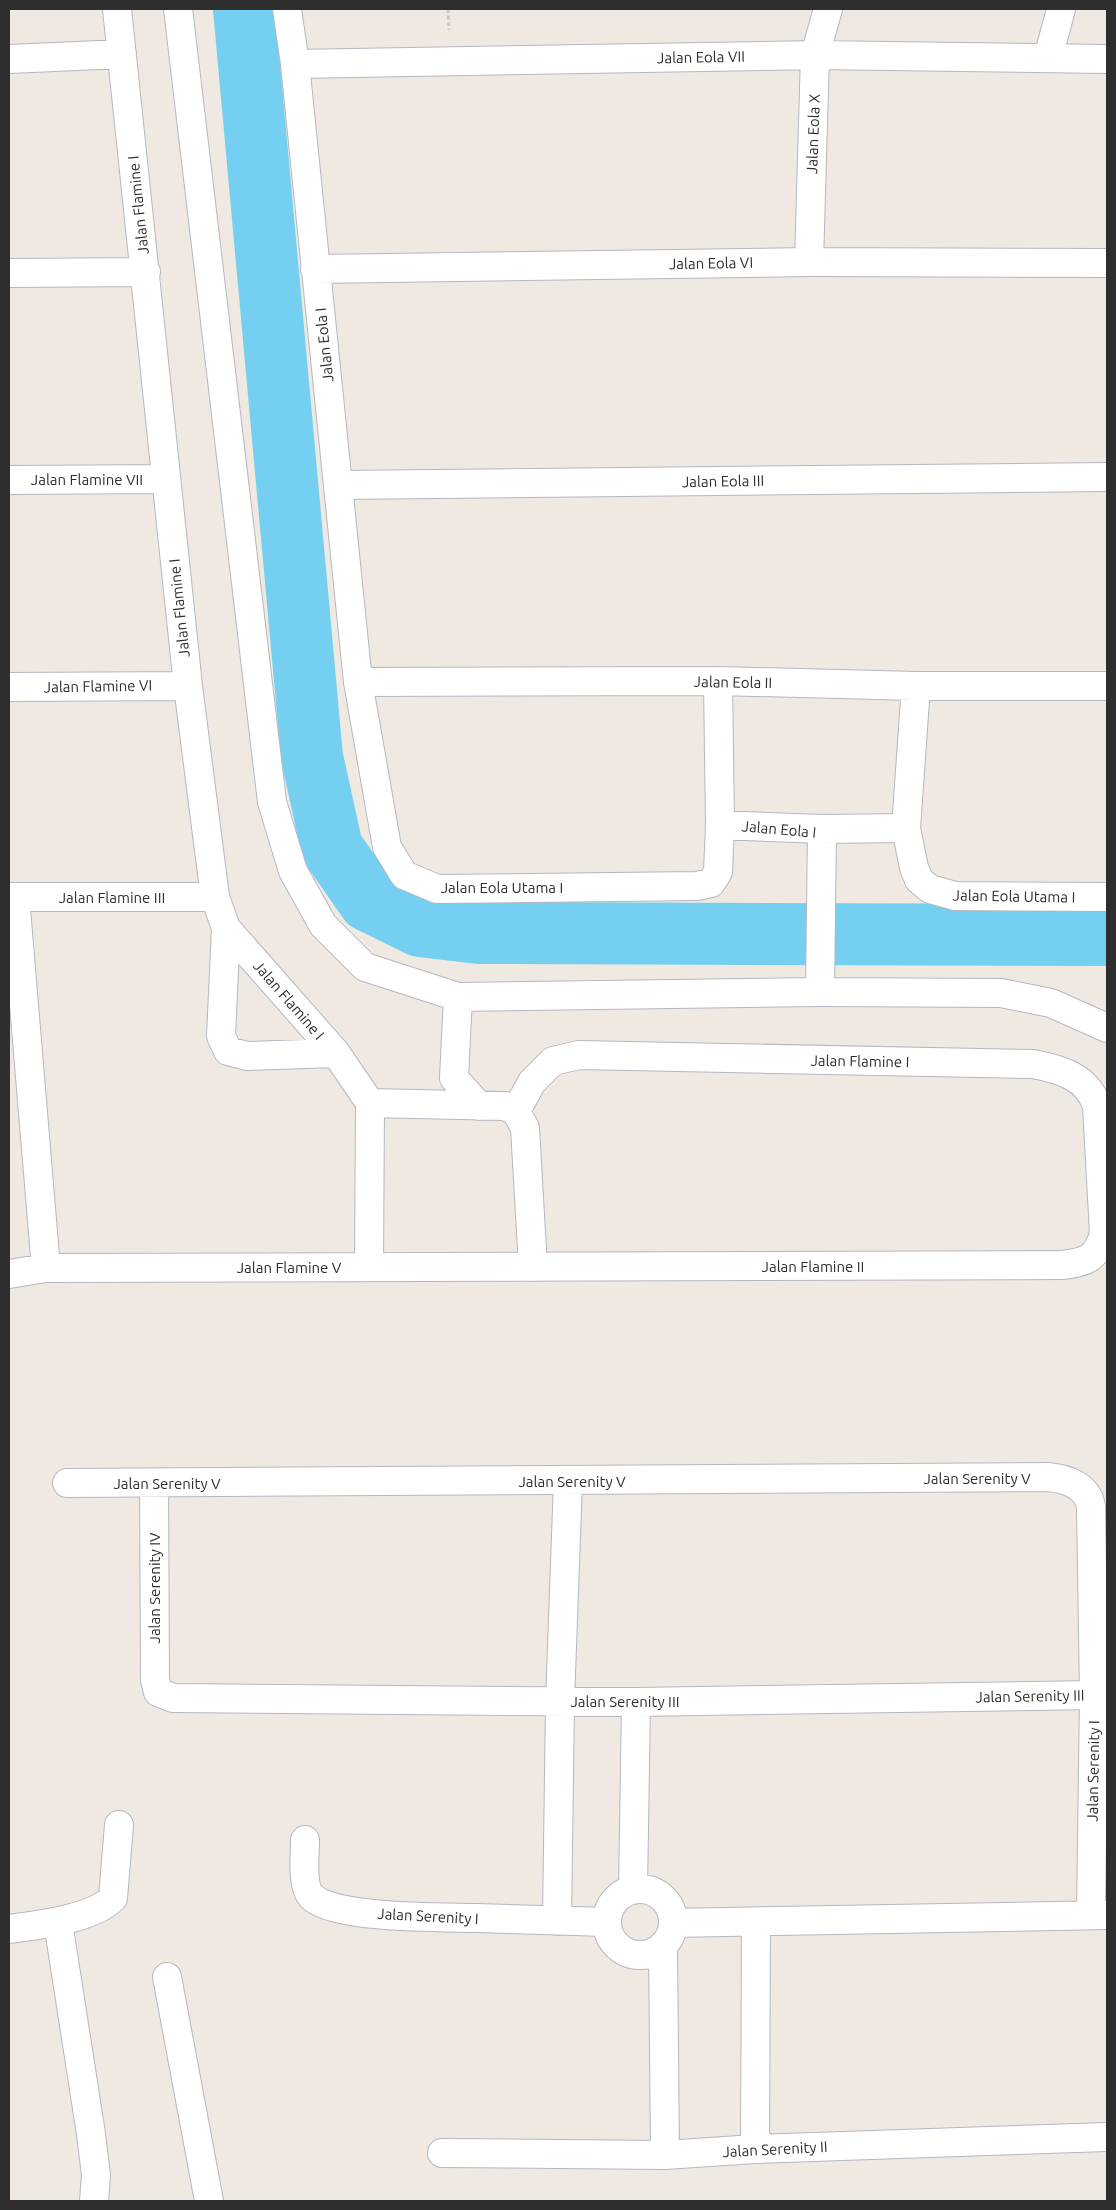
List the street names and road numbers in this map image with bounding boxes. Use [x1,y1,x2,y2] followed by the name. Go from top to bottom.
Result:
[657,48,745,66] street label: Jalan Eola VII
[803,94,823,174] street label: Jalan Eola X
[124,155,152,255] street label: Jalan Flamine I
[669,254,753,272] street label: Jalan Eola VI
[312,307,336,383] street label: Jalan Eola I
[31,471,143,488] street label: Jalan Flamine VII
[682,472,764,490] street label: Jalan Eola III
[165,558,193,658] street label: Jalan Flamine I
[694,673,772,691] street label: Jalan Eola II
[44,677,152,695] street label: Jalan Flamine VI
[741,817,817,841] street label: Jalan Eola I
[441,879,563,896] street label: Jalan Eola Utama I
[953,886,1075,906] street label: Jalan Eola Utama I
[59,889,165,906] street label: Jalan Flamine III
[250,957,328,1043] street label: Jalan Flamine I
[810,1052,910,1070] street label: Jalan Flamine I
[762,1258,864,1275] street label: Jalan Flamine II
[237,1259,342,1276] street label: Jalan Flamine V
[923,1470,1031,1487] street label: Jalan Serenity V
[518,1473,626,1490] street label: Jalan Serenity V
[113,1475,221,1492] street label: Jalan Serenity V
[146,1532,163,1644] street label: Jalan Serenity IV
[975,1687,1085,1705] street label: Jalan Serenity III
[570,1693,680,1710] street label: Jalan Serenity III
[1084,1720,1102,1822] street label: Jalan Serenity I
[377,1905,479,1927] street label: Jalan Serenity I
[722,2138,828,2160] street label: Jalan Serenity II

